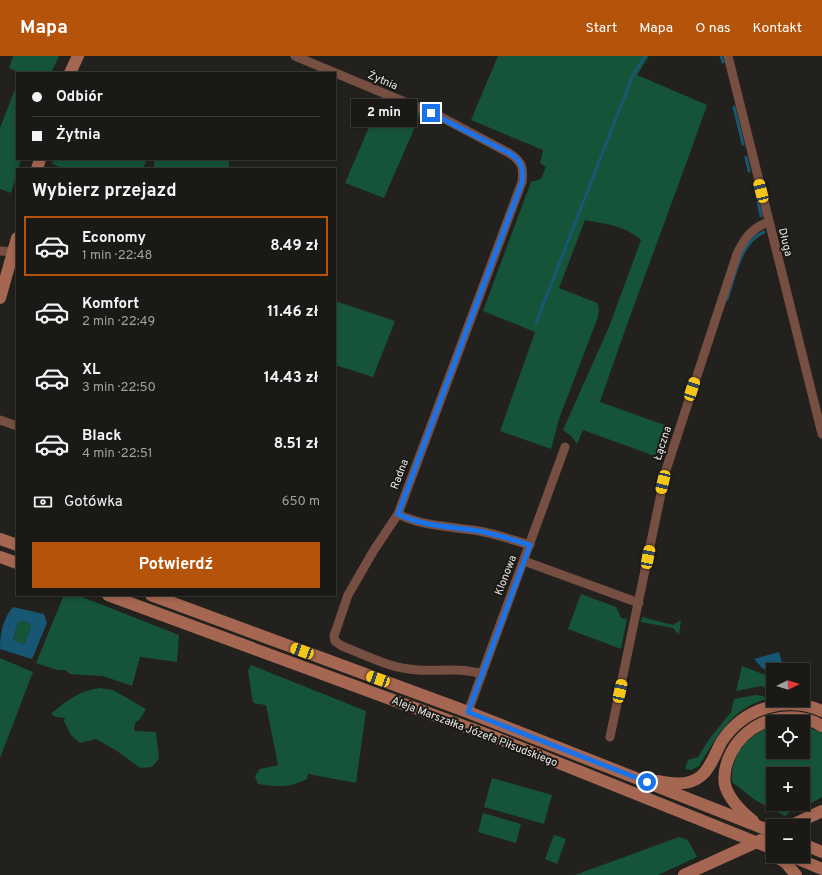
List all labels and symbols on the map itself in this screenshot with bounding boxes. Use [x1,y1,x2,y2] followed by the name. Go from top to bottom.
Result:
[365,67,400,94] street label: Żytnia
[351,99,417,127] callout: 2 min
[422,104,440,122] route end
[752,178,770,204] car
[775,227,795,258] street label: Długa
[683,376,701,402] car
[651,424,675,462] street label: Łączna
[388,457,412,492] street label: Radna
[654,469,672,495] car
[640,544,656,570] car
[492,553,520,598] street label: Klonowa
[289,641,315,661] car
[766,663,810,707] north arrow
[365,669,391,689] car
[612,678,628,704] car
[390,694,560,770] street label: Aleja Marszałka Józefa Piłsudskiego
[638,773,656,791] route start

